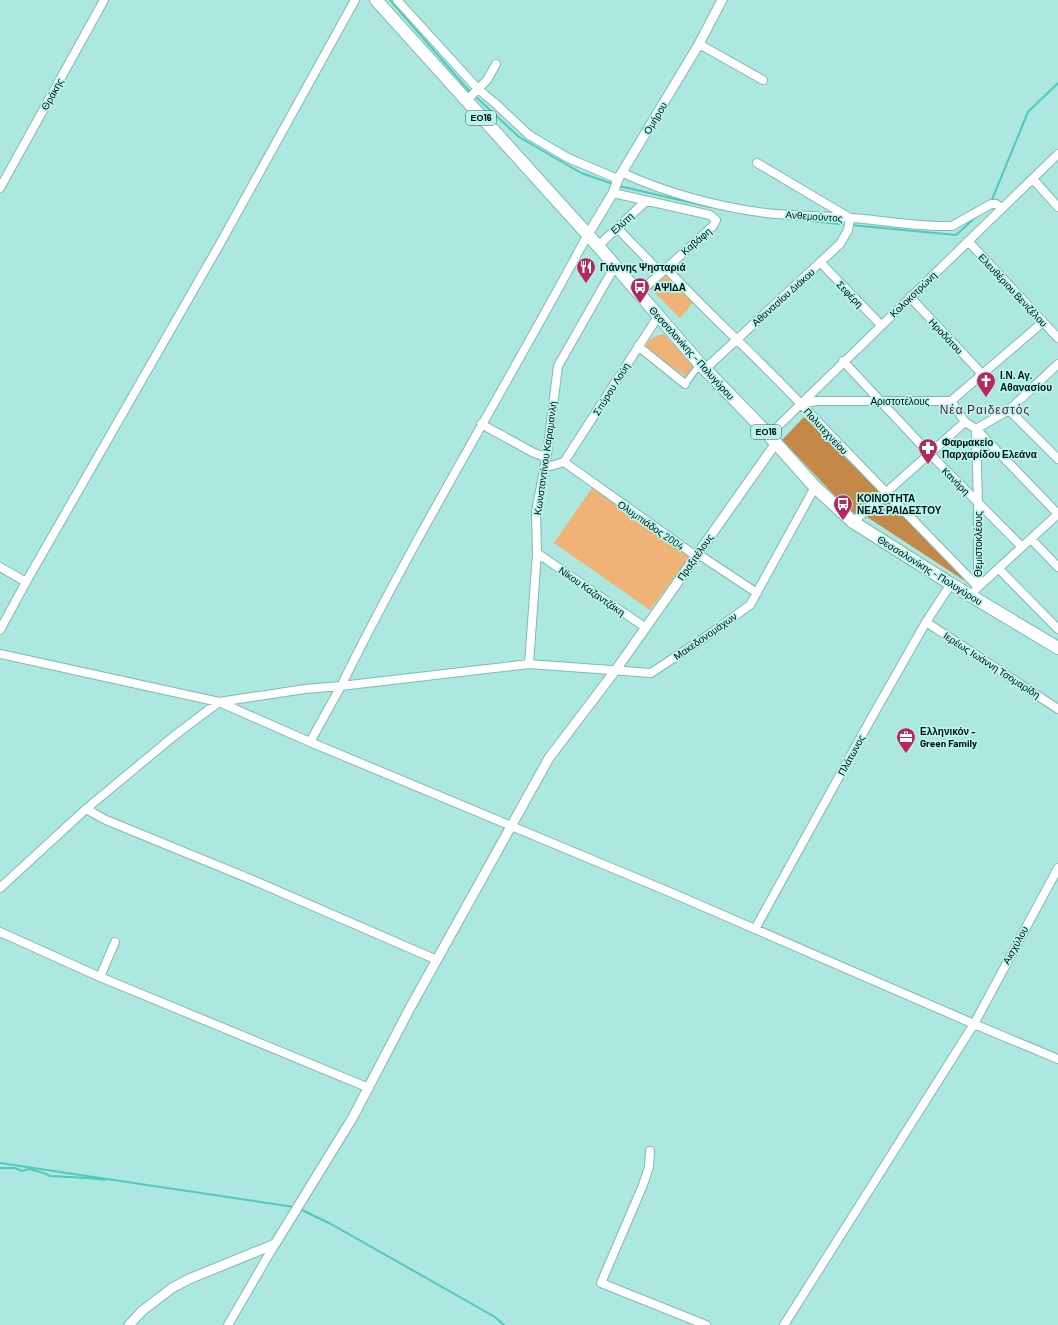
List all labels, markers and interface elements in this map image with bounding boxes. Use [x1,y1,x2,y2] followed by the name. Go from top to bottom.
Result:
[38,76,66,112] street label: Θράκης
[641,100,669,136] street label: Ομήρου
[466,111,496,125] road number: ΕΟ16
[785,208,843,224] street label: Ανθεμούντος
[608,210,636,236] street label: Ελύτη
[679,225,713,257] street label: Καβάφη
[975,251,1050,330] street label: Ελευθέριου Βενιζέλου
[575,256,597,284] restaurant icon: Γιάννης Ψησταριά
[600,261,686,274] place label: Γιάννης Ψησταριά
[749,266,817,328] street label: Αθανασίου Διάκου
[887,269,939,319] street label: Κολοκοτρώνη
[629,276,651,304] bus stop icon: ΑΨΙΔΑ
[834,278,866,310] street label: Σεφέρη
[654,281,686,293] place label: ΑΨΙΔΑ
[647,304,737,402] street label: Θεσσαλονίκης - Πολυγύρου
[927,316,965,356] street label: Ηροδότου
[590,360,632,418] street label: Σπύρου Λούη
[1000,369,1052,393] place label: Ι.Ν. Αγ. Αθανασίου
[975,370,997,398] church icon: Ι.Ν. Αγ. Αθανασίου
[870,395,930,407] street label: Αριστοτέλους
[531,400,559,516] street label: Κωνσταντίνου Καραμανλή
[940,402,1030,417] district label: Νέα Ραιδεστός
[801,405,851,457] street label: Πολυτεχνείου
[751,425,781,439] road number: ΕΟ16
[942,436,1038,460] place label: Φαρμακείο Παρχαρίδου Ελεάνα
[917,437,939,465] pharmacy icon: Φαρμακείο Παρχαρίδου Ελεάνα
[940,465,972,497] street label: Κανάρη
[857,492,942,516] place label: ΚΟΙΝΟΤΗΤΑ ΝΕΑΣ ΡΑΙΔΕΣΤΟΥ
[832,493,854,521] bus stop icon: ΚΟΙΝΟΤΗΤΑ ΝΕΑΣ ΡΑΙΔΕΣΤΟΥ
[616,498,686,552] street label: Ολυμπιάδος 2004
[972,511,984,577] street label: Θεμιστοκλέους
[674,531,716,583] street label: Πραξιτέλους
[875,533,985,607] street label: Θεσσαλονίκης - Πολυγύρου
[556,564,627,619] street label: Νίκου Καζαντζάκη
[671,610,739,662] street label: Μακεδονομάχων
[941,629,1043,701] street label: Ιερέως Ιωάννη Τσομαρίδη
[920,725,977,749] place label: Ελληνικόν - Green Family
[895,726,917,754] office icon: Ελληνικόν - Green Family
[835,732,867,778] street label: Πλάτωνος
[1000,924,1030,966] street label: Αισχύλου

